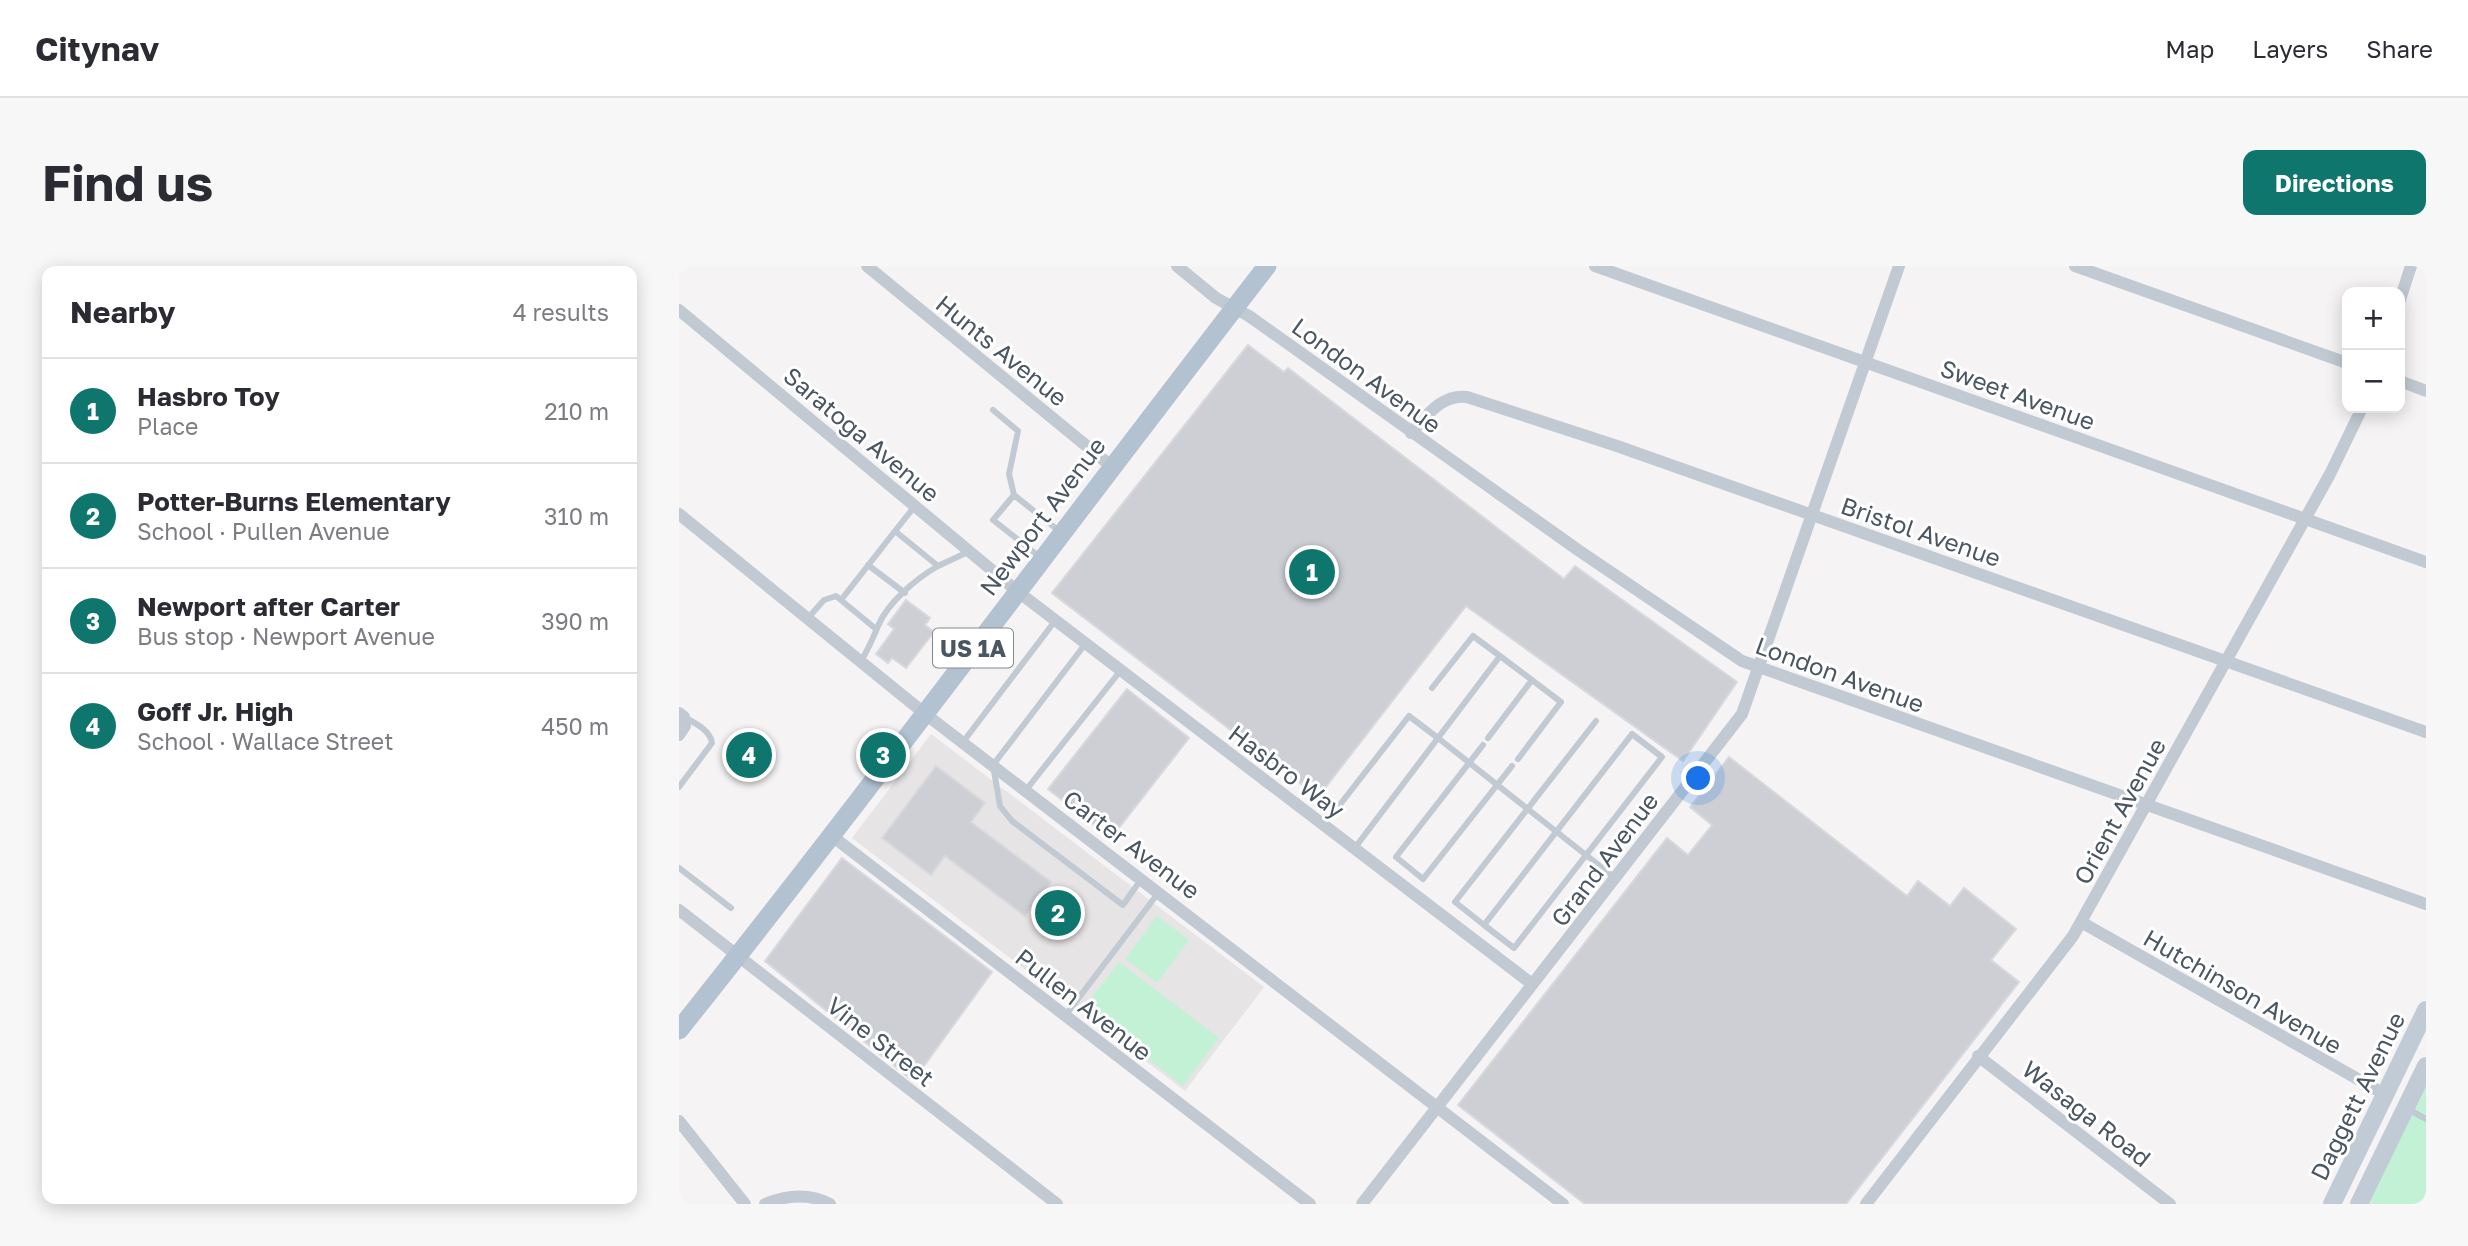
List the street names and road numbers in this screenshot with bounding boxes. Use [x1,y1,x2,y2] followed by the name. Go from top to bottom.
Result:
[931,288,1073,412] street label: Hunts Avenue
[1287,311,1447,439] street label: London Avenue
[1937,353,2099,435] street label: Sweet Avenue
[778,360,946,508] street label: Saratoga Avenue
[973,431,1111,601] street label: Newport Avenue
[1837,490,2005,572] street label: Bristol Avenue
[933,628,1013,668] road number: US 1A
[1752,630,1928,718] street label: London Avenue
[1223,718,1351,824] street label: Hasbro Way
[2067,733,2171,889] street label: Orient Avenue
[1058,783,1206,905] street label: Carter Avenue
[1544,786,1664,932] street label: Grand Avenue
[2139,922,2347,1060] street label: Hutchinson Avenue
[1010,942,1158,1066] street label: Pullen Avenue
[822,990,940,1092] street label: Vine Street
[2304,1007,2410,1185] street label: Daggett Avenue
[2017,1054,2157,1172] street label: Wasaga Road

